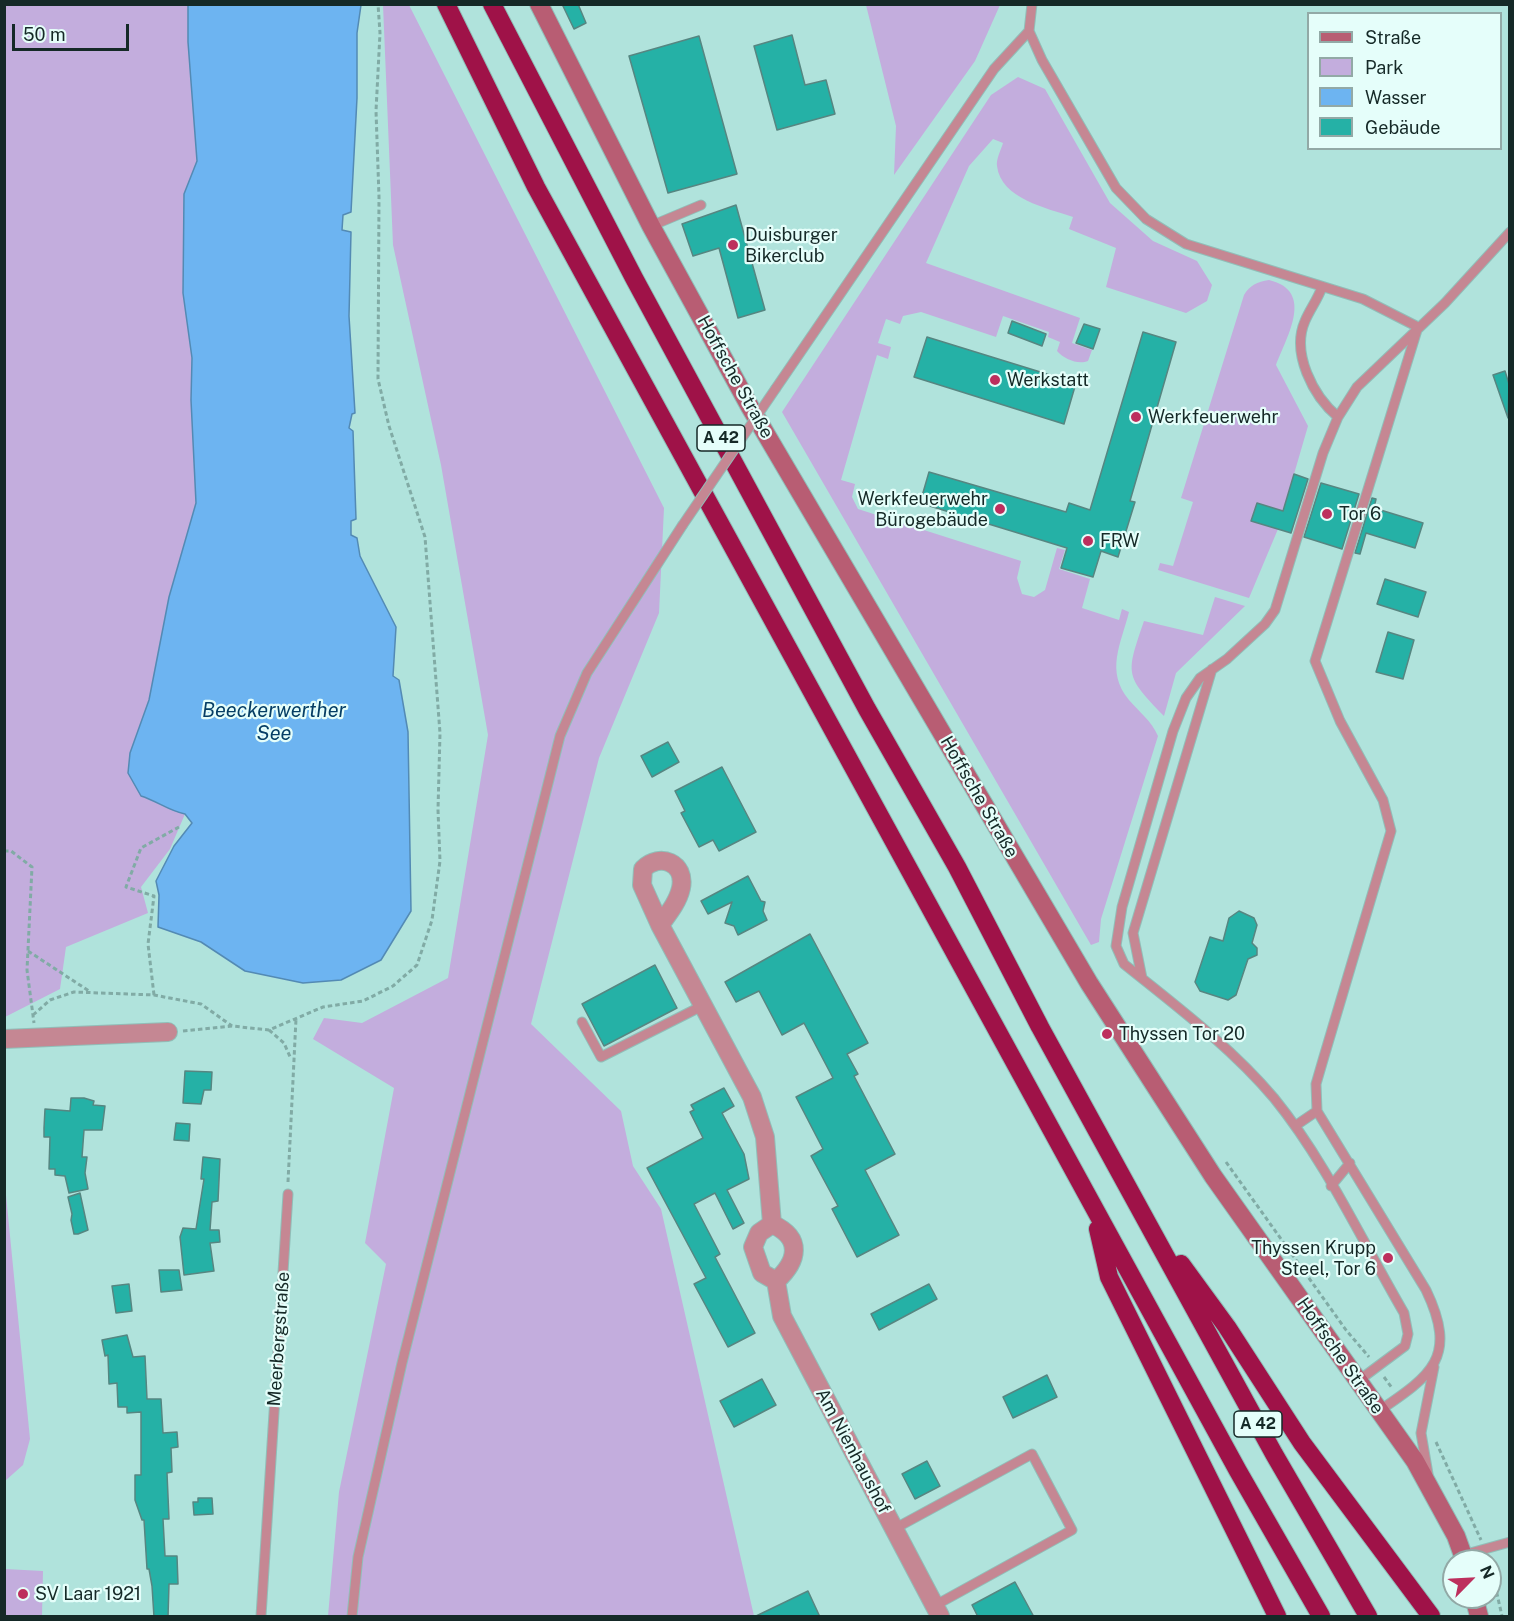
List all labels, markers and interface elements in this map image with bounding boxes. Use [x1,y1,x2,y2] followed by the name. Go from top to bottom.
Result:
[15,12,132,50] scale bar
[1307,12,1502,150] legend
[23,24,66,45] text: 50 m
[1365,27,1421,48] text: Straße
[1365,57,1403,78] text: Park
[1365,87,1427,108] text: Wasser
[1365,117,1440,138] text: Gebäude
[745,224,838,266] place label: Duisburger Bikerclub
[726,238,740,252] marker: Duisburger Bikerclub
[692,312,778,442] street label: Hoffsche Straße
[1007,369,1089,391] place label: Werkstatt
[988,373,1002,387] marker: Werkstatt
[1148,406,1278,428] place label: Werkfeuerwehr
[1129,410,1143,424] marker: Werkfeuerwehr
[697,425,745,451] road number: A 42
[858,488,988,530] place label: Werkfeuerwehr Bürogebäude
[993,502,1007,516] marker: Werkfeuerwehr Bürogebäude
[1339,503,1381,525] place label: Tor 6
[1320,507,1334,521] marker: Tor 6
[1100,530,1140,552] place label: FRW
[1081,534,1095,548] marker: FRW
[202,699,346,746] water label: Beeckerwerther See
[935,732,1023,862] street label: Hoffsche Straße
[1119,1023,1245,1045] place label: Thyssen Tor 20
[1100,1027,1114,1041] marker: Thyssen Tor 20
[1251,1237,1376,1280] place label: Thyssen Krupp Steel, Tor 6
[1381,1251,1395,1265] marker: Thyssen Krupp Steel, Tor 6
[264,1271,294,1407] street label: Meerbergstraße
[1292,1294,1388,1418] street label: Hoffsche Straße
[811,1385,895,1517] street label: Am Nienhaushof
[1234,1411,1282,1437] road number: A 42
[1442,1549,1502,1609] north arrow
[1476,1563,1498,1582] text: N
[35,1583,141,1605] place label: SV Laar 1921
[16,1587,30,1601] marker: SV Laar 1921

